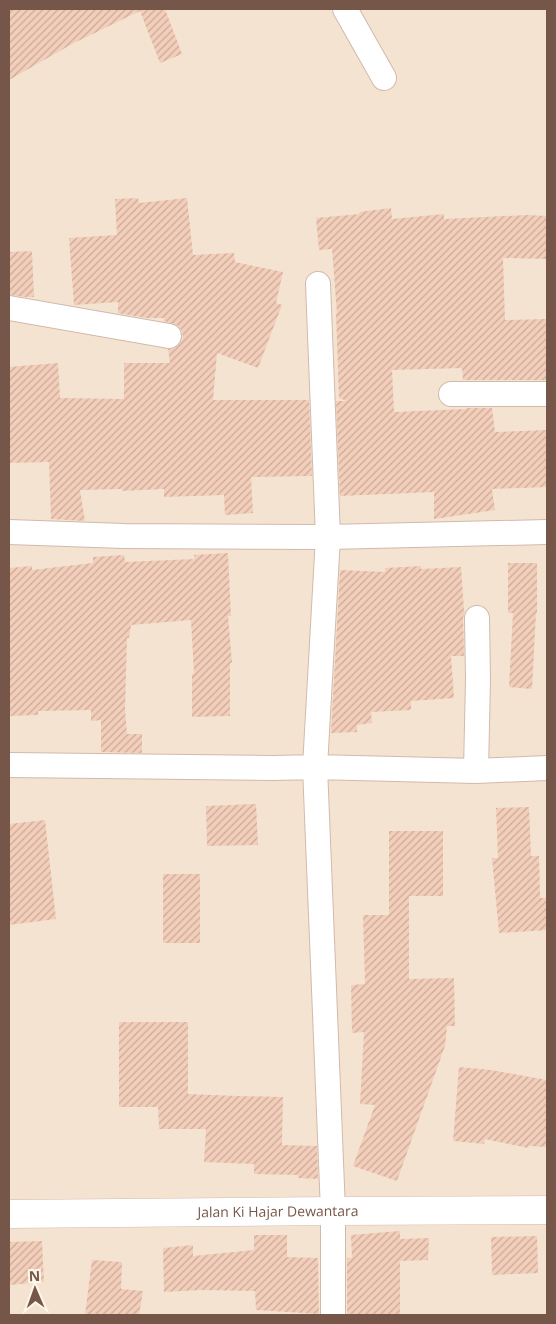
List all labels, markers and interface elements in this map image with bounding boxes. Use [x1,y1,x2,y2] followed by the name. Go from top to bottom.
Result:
[195,1201,359,1221] street label: Jalan Ki Hajar Dewantara
[10,1264,60,1314] north arrow
[29,1266,41,1285] text: N

